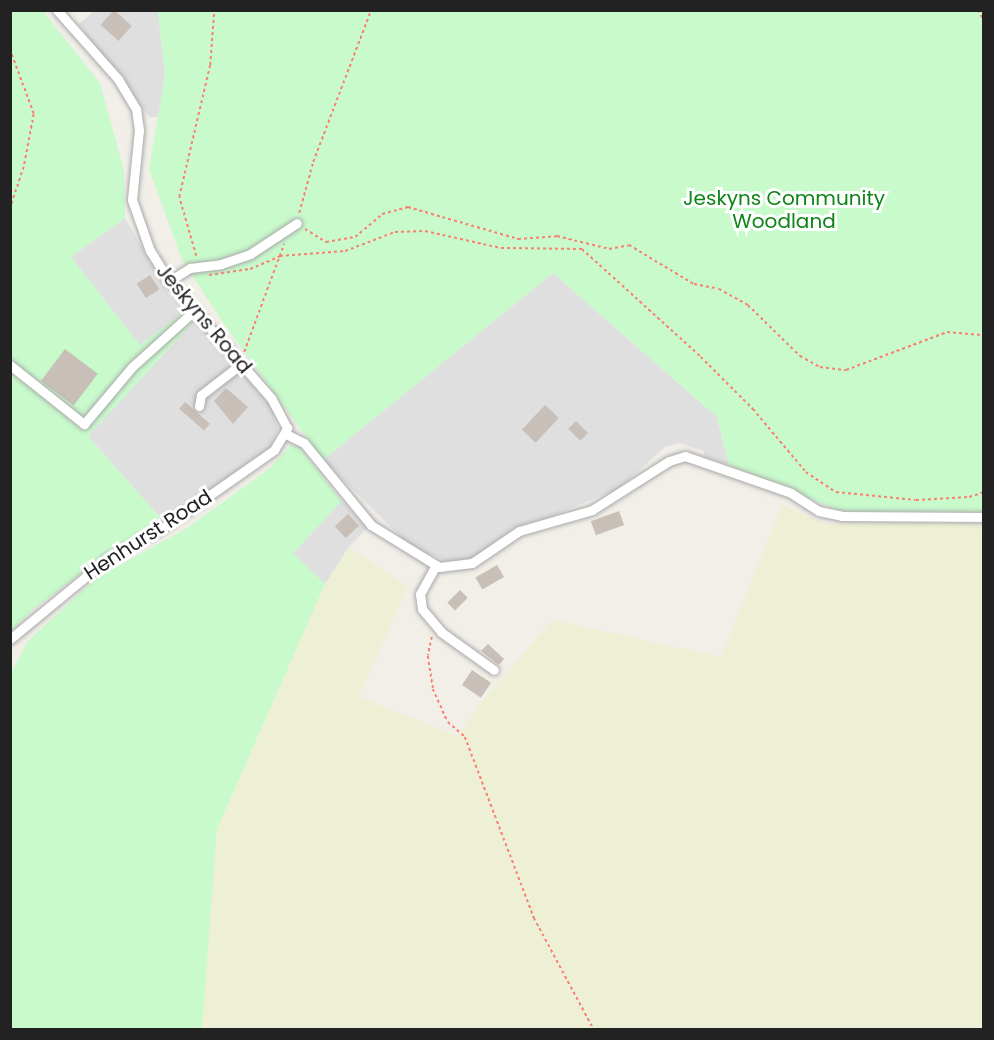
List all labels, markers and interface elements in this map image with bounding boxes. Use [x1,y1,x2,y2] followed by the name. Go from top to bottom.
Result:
[683,186,885,233] park label: Jeskyns Community Woodland
[151,259,257,379] street label: Jeskyns Road
[80,485,216,585] street label: Henhurst Road

